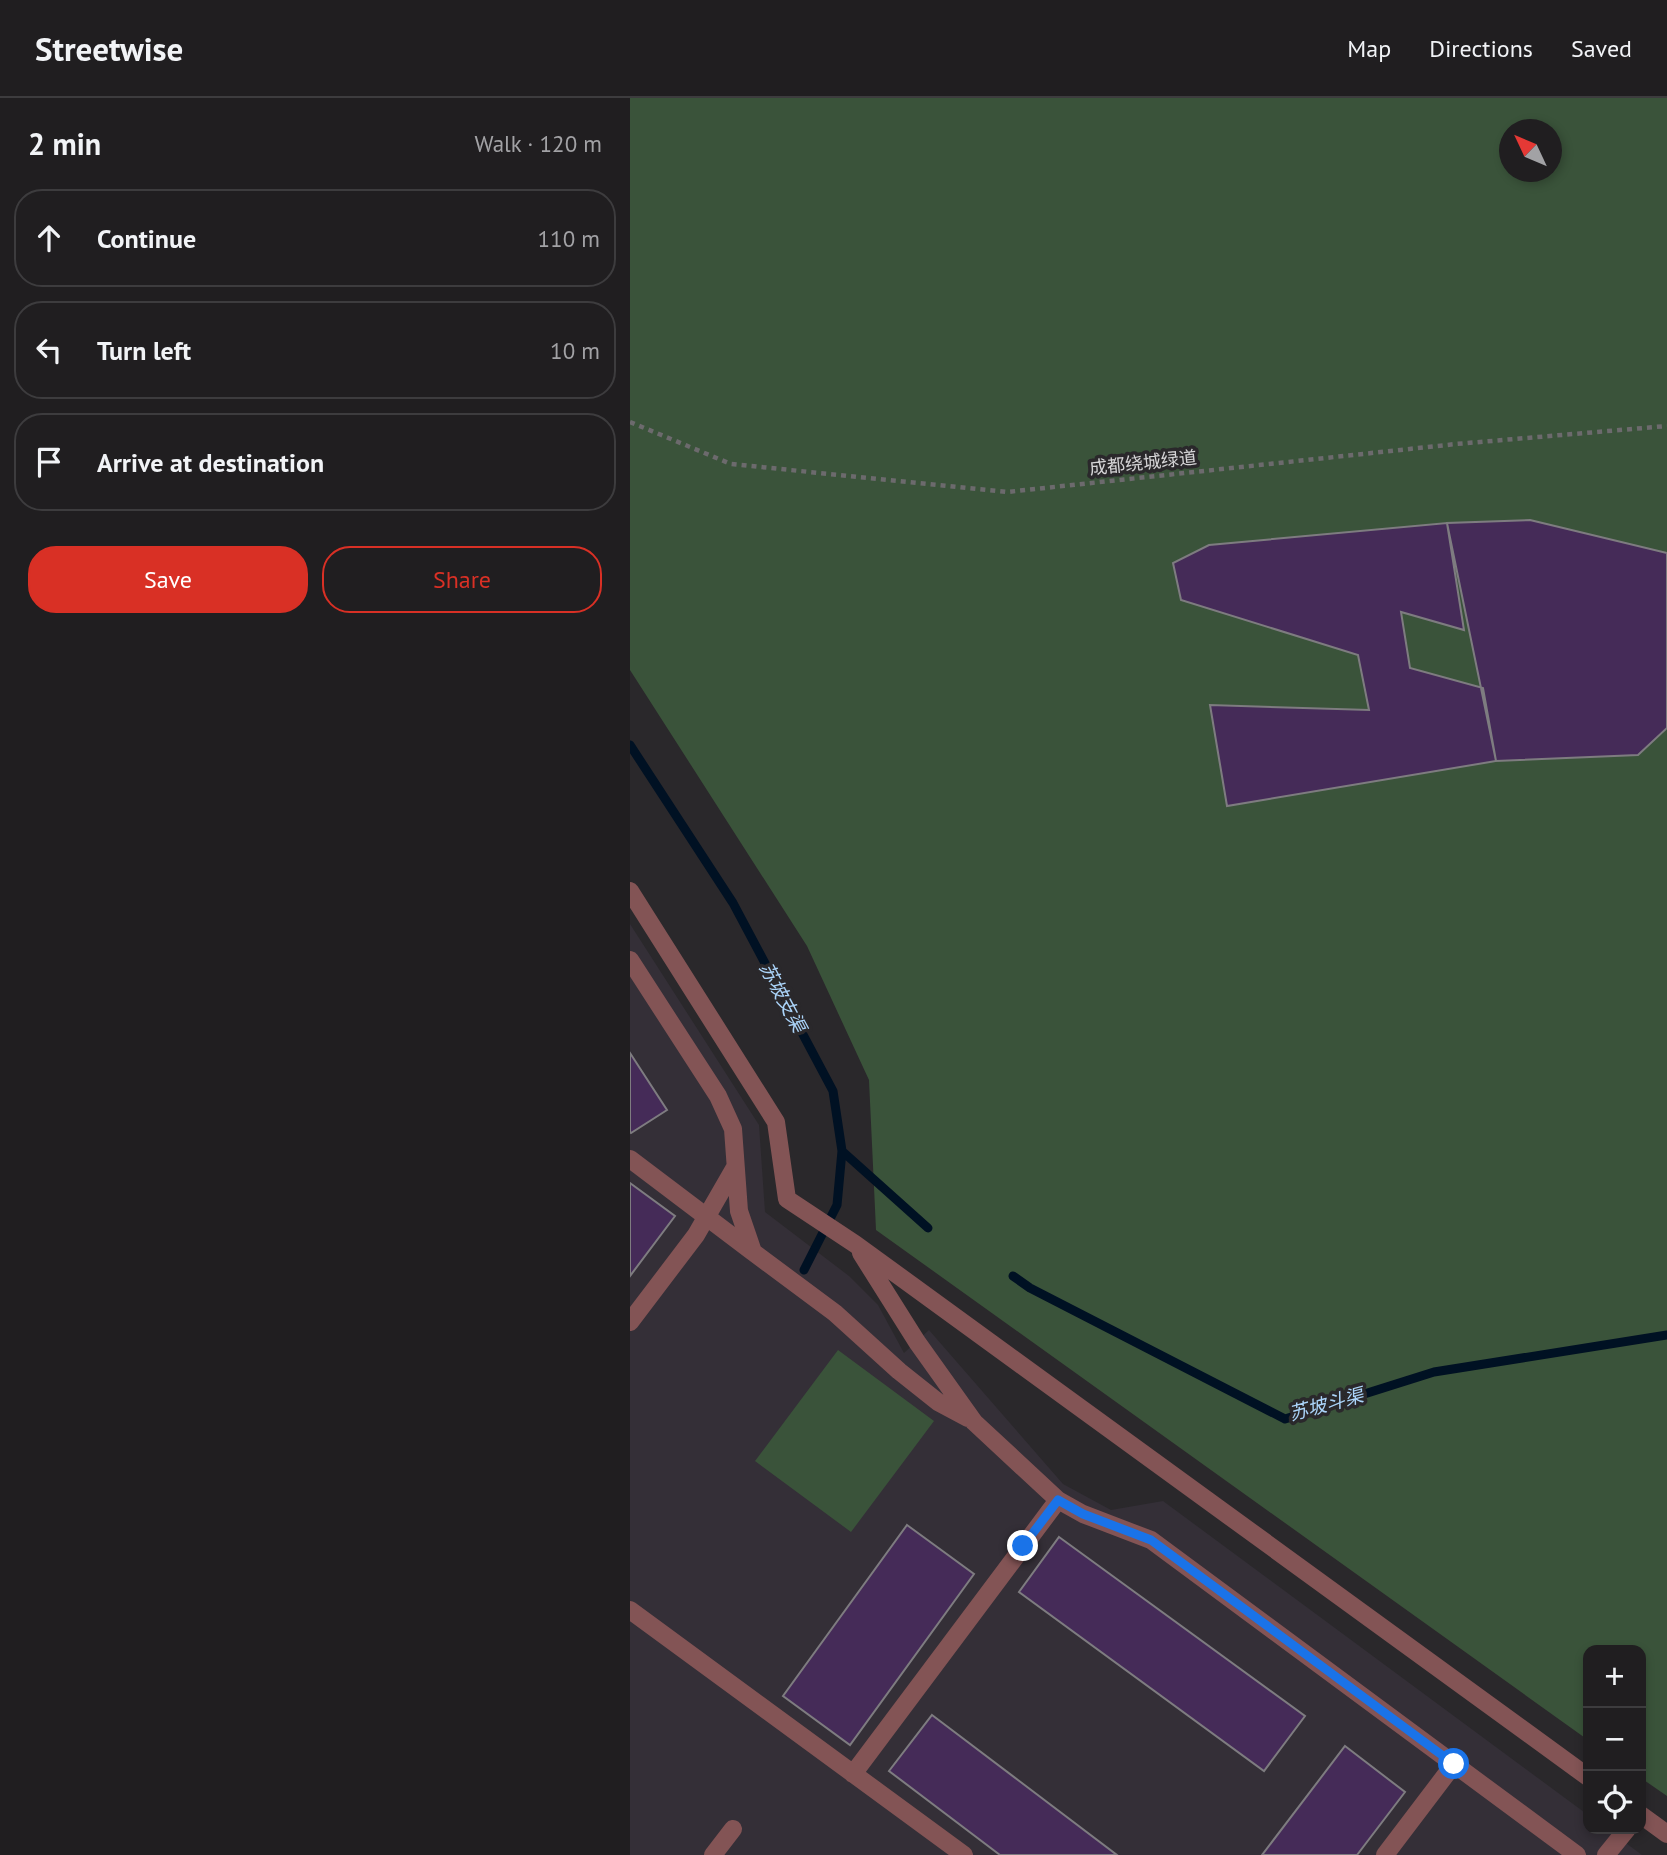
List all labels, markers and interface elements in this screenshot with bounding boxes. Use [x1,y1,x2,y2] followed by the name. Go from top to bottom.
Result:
[35,27,183,70] text: Streetwise
[1347,33,1391,64] text: Map
[1429,33,1533,64] text: Directions
[1571,33,1632,64] text: Saved
[1499,119,1562,182] north arrow
[28,124,101,163] text: 2 min
[475,129,602,158] text: Walk · 120 m
[30,219,68,257] icon: ahead
[97,222,196,255] text: Continue
[538,224,600,253] text: 110 m
[30,331,68,369] icon: left
[97,334,191,367] text: Turn left
[550,336,600,365] text: 10 m
[30,443,68,481] icon: arrive
[1088,445,1198,480] street label: 成都绕城绿道
[97,446,324,479] text: Arrive at destination
[28,546,308,613] button: Save
[322,546,602,613] button: Share
[755,958,813,1039] water label: 苏坡支渠
[1286,1382,1369,1425] water label: 苏坡斗渠
[1007,1530,1038,1561] route end
[1583,1645,1646,1834] map controls
[1583,1645,1646,1708] button: +
[1583,1708,1646,1771] button: −
[1438,1748,1469,1779] route start
[1583,1771,1646,1834] button: locate

